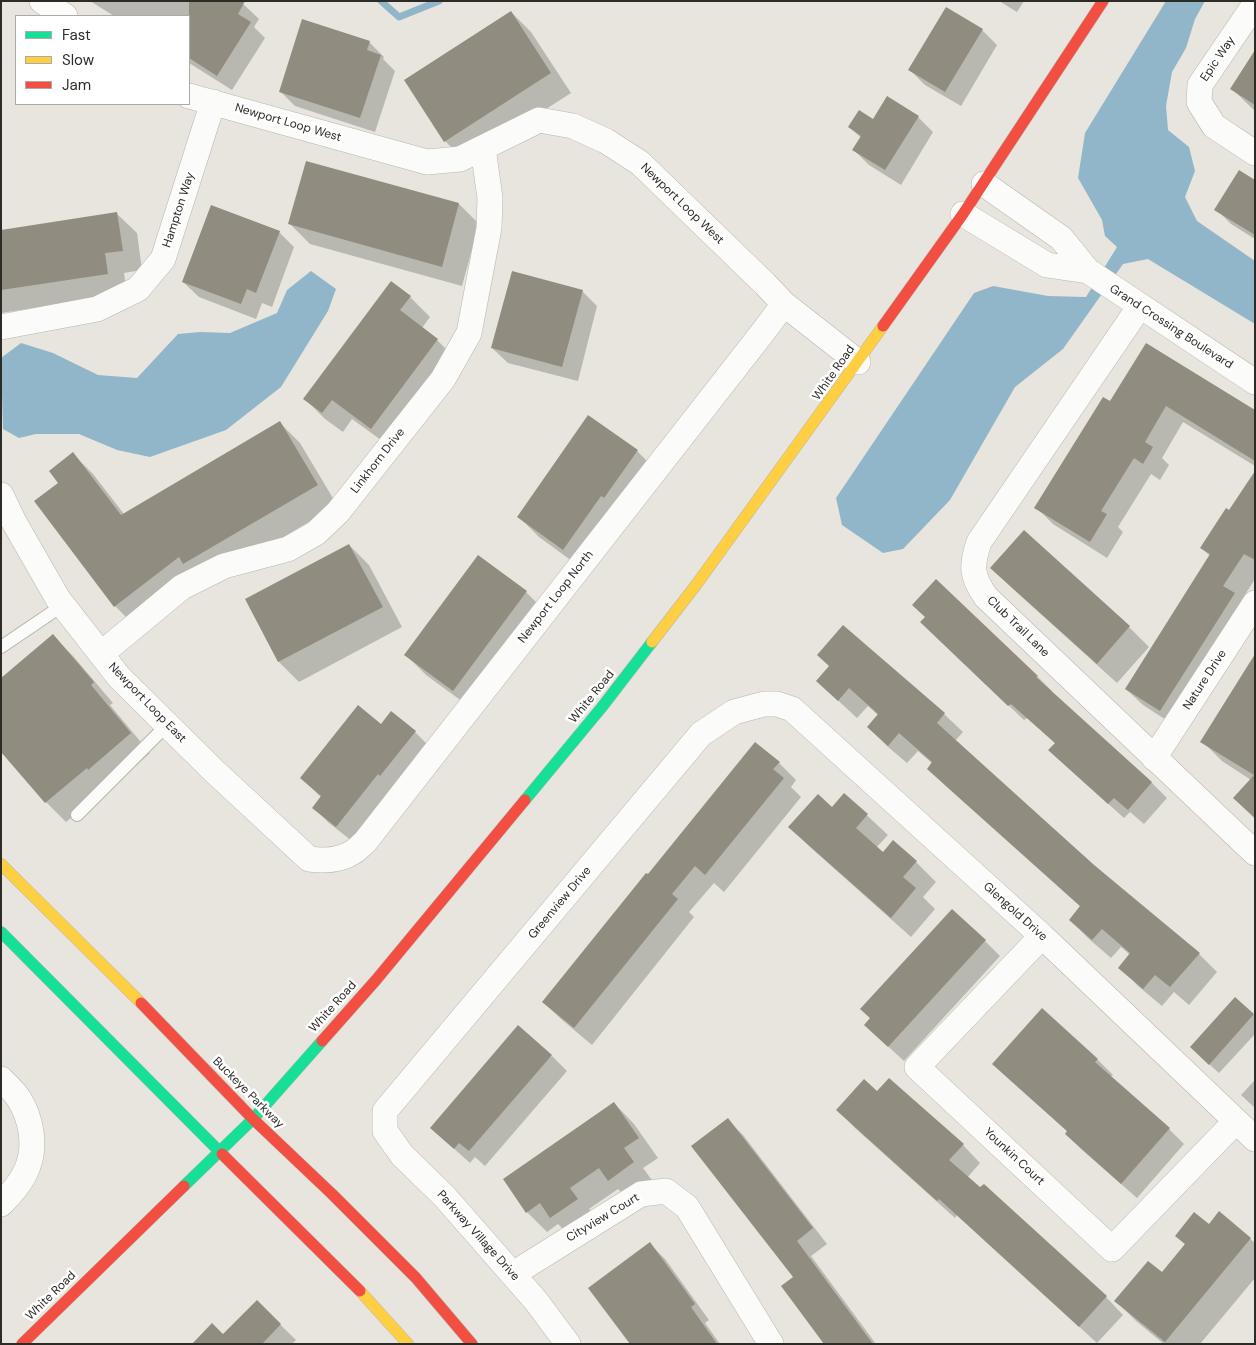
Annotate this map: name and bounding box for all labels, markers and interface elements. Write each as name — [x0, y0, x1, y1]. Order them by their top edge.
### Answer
legend — [15, 15, 190, 105]
text: Fast — [62, 25, 91, 45]
street label: Epic Way — [1198, 34, 1238, 84]
text: Slow — [62, 50, 94, 70]
text: Jam — [62, 75, 91, 95]
street label: Newport Loop West — [233, 101, 343, 145]
street label: Newport Loop West — [637, 161, 727, 247]
street label: Hampton Way — [160, 170, 198, 250]
street label: Grand Crossing Boulevard — [1107, 282, 1235, 372]
street label: White Road — [810, 343, 858, 403]
street label: Linkhorn Drive — [348, 425, 408, 497]
street label: Newport Loop North — [515, 548, 597, 646]
street label: Club Trail Lane — [984, 594, 1052, 660]
street label: Nature Drive — [1180, 647, 1230, 713]
street label: Newport Loop East — [105, 660, 189, 746]
street label: White Road — [566, 668, 618, 726]
street label: Greenview Drive — [525, 864, 595, 942]
street label: Glengold Drive — [980, 880, 1050, 944]
street label: White Road — [306, 978, 360, 1036]
street label: Buckeye Parkway — [209, 1054, 287, 1132]
street label: Younkin Court — [981, 1125, 1047, 1189]
street label: Parkway Village Drive — [434, 1188, 522, 1284]
street label: Cityview Court — [564, 1191, 642, 1245]
street label: White Road — [23, 1269, 79, 1323]

